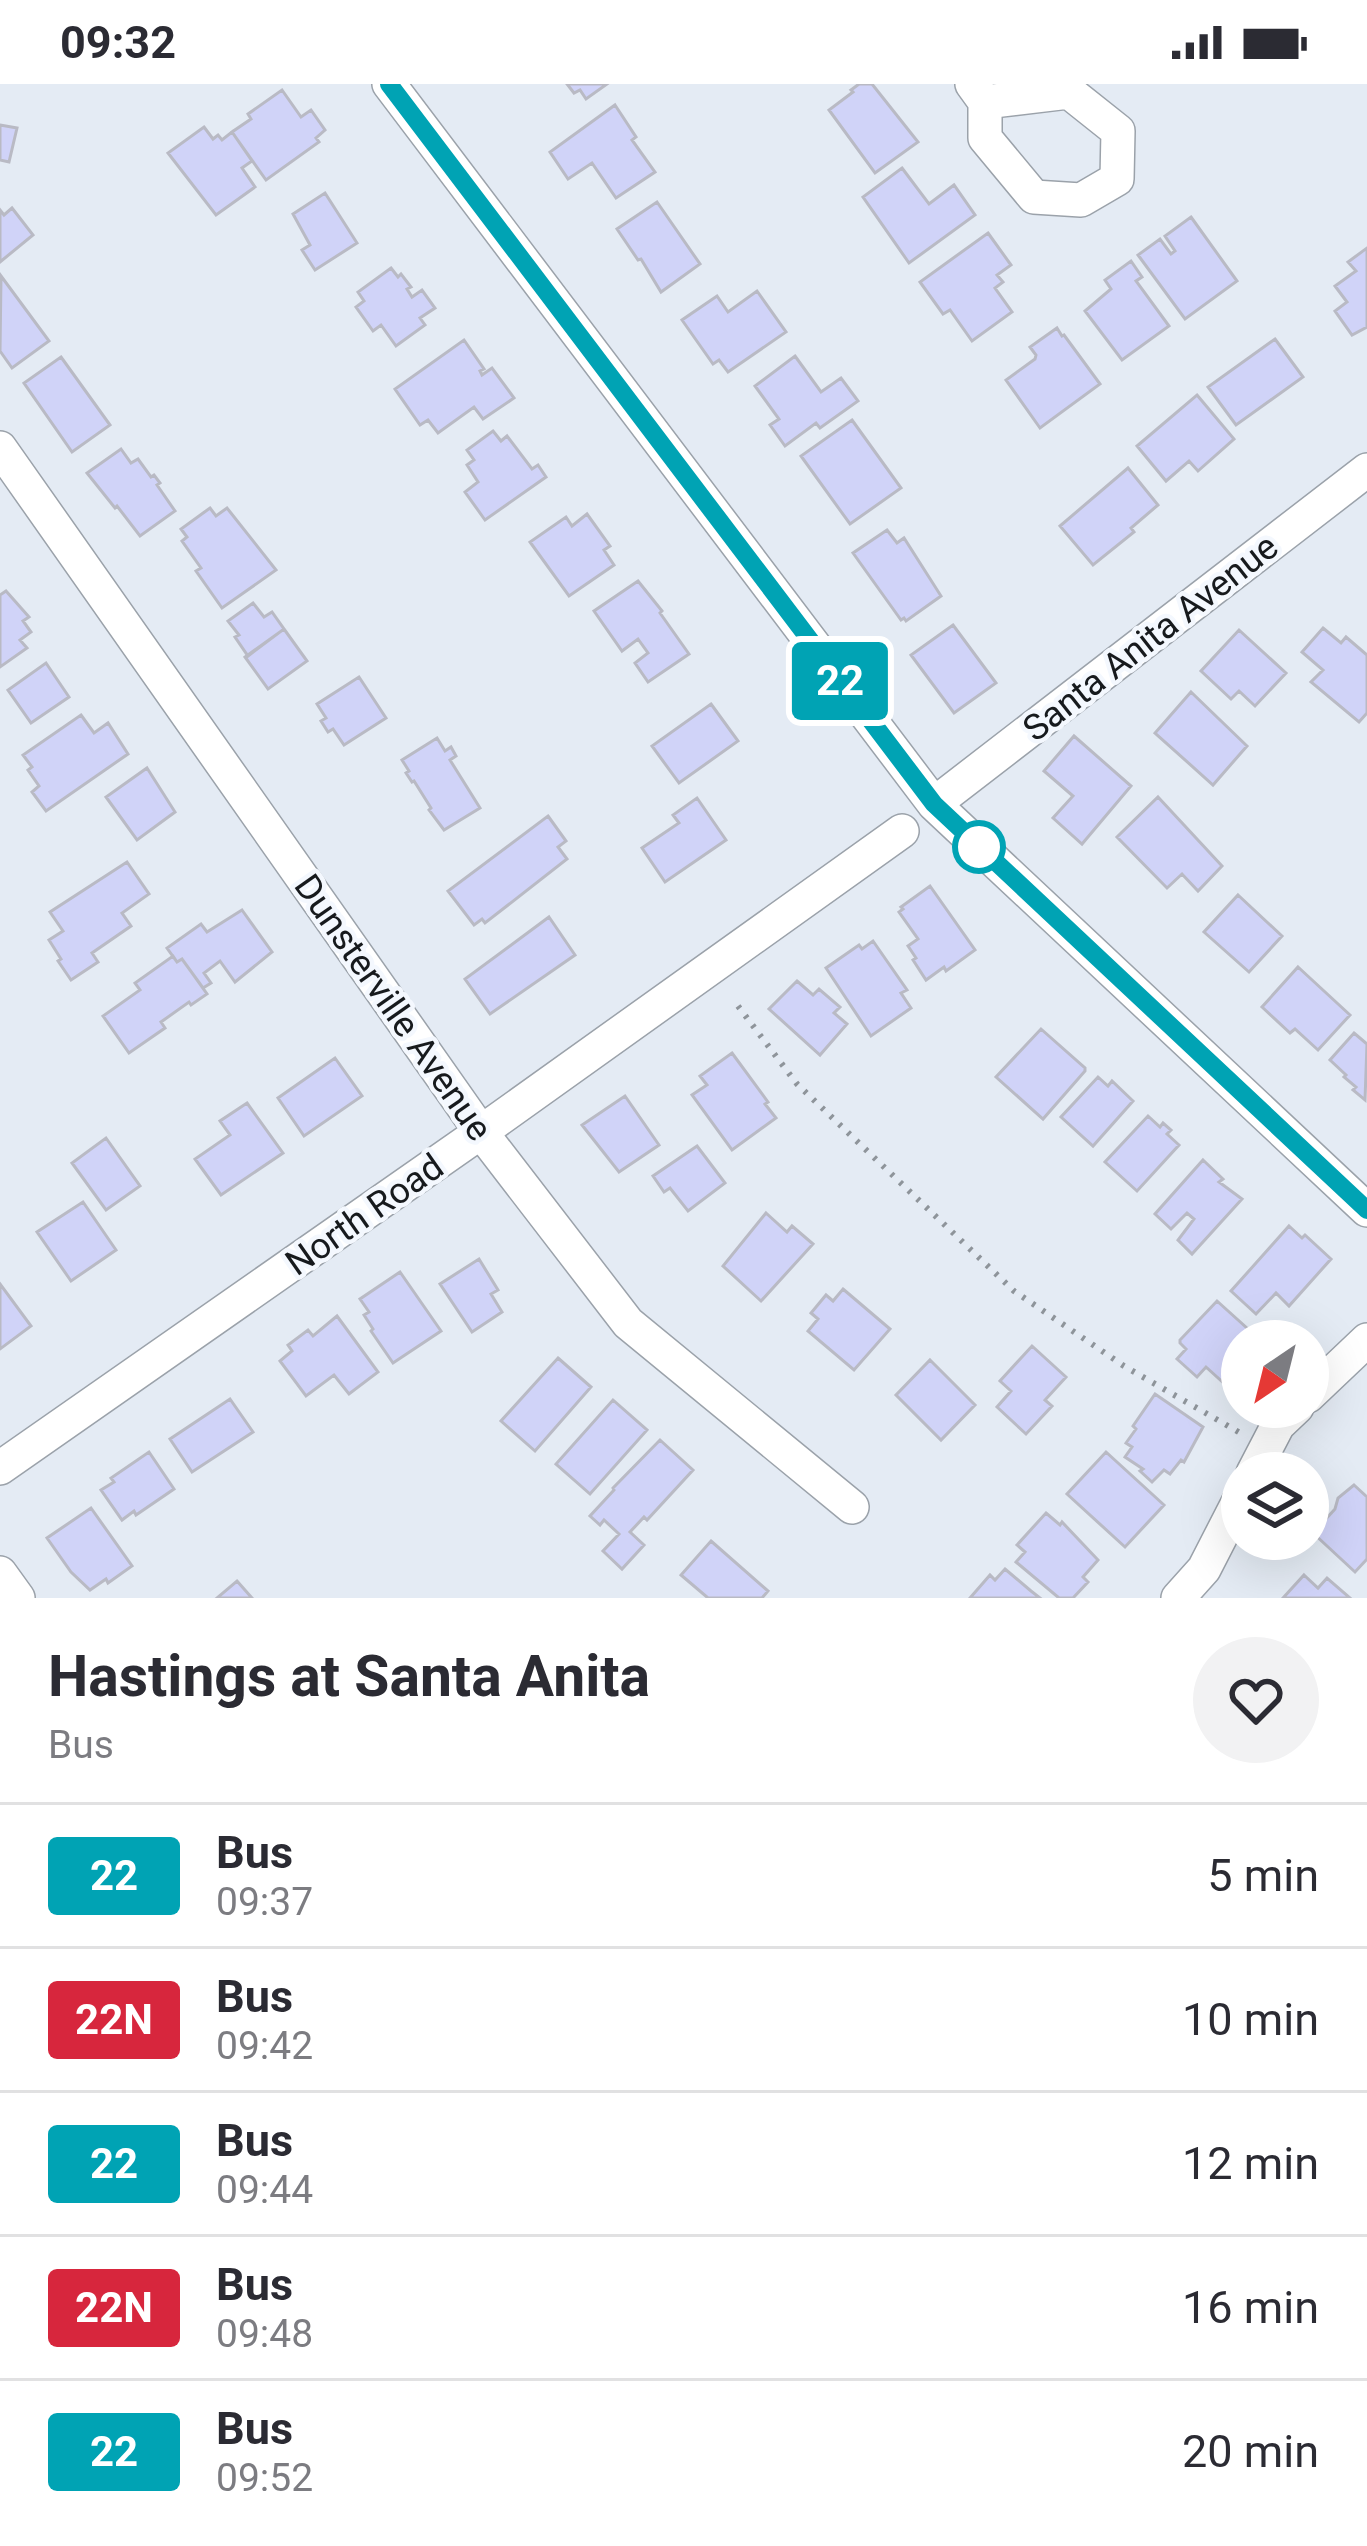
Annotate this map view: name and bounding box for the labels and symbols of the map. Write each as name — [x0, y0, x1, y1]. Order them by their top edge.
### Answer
street label: Santa Anita Avenue — [1015, 525, 1286, 750]
line badge: 22 — [786, 642, 894, 720]
unlabelled marker — [954, 822, 1004, 872]
street label: Dunsterville Avenue — [286, 867, 501, 1149]
street label: North Road — [278, 1145, 451, 1284]
north arrow — [1221, 1320, 1329, 1428]

